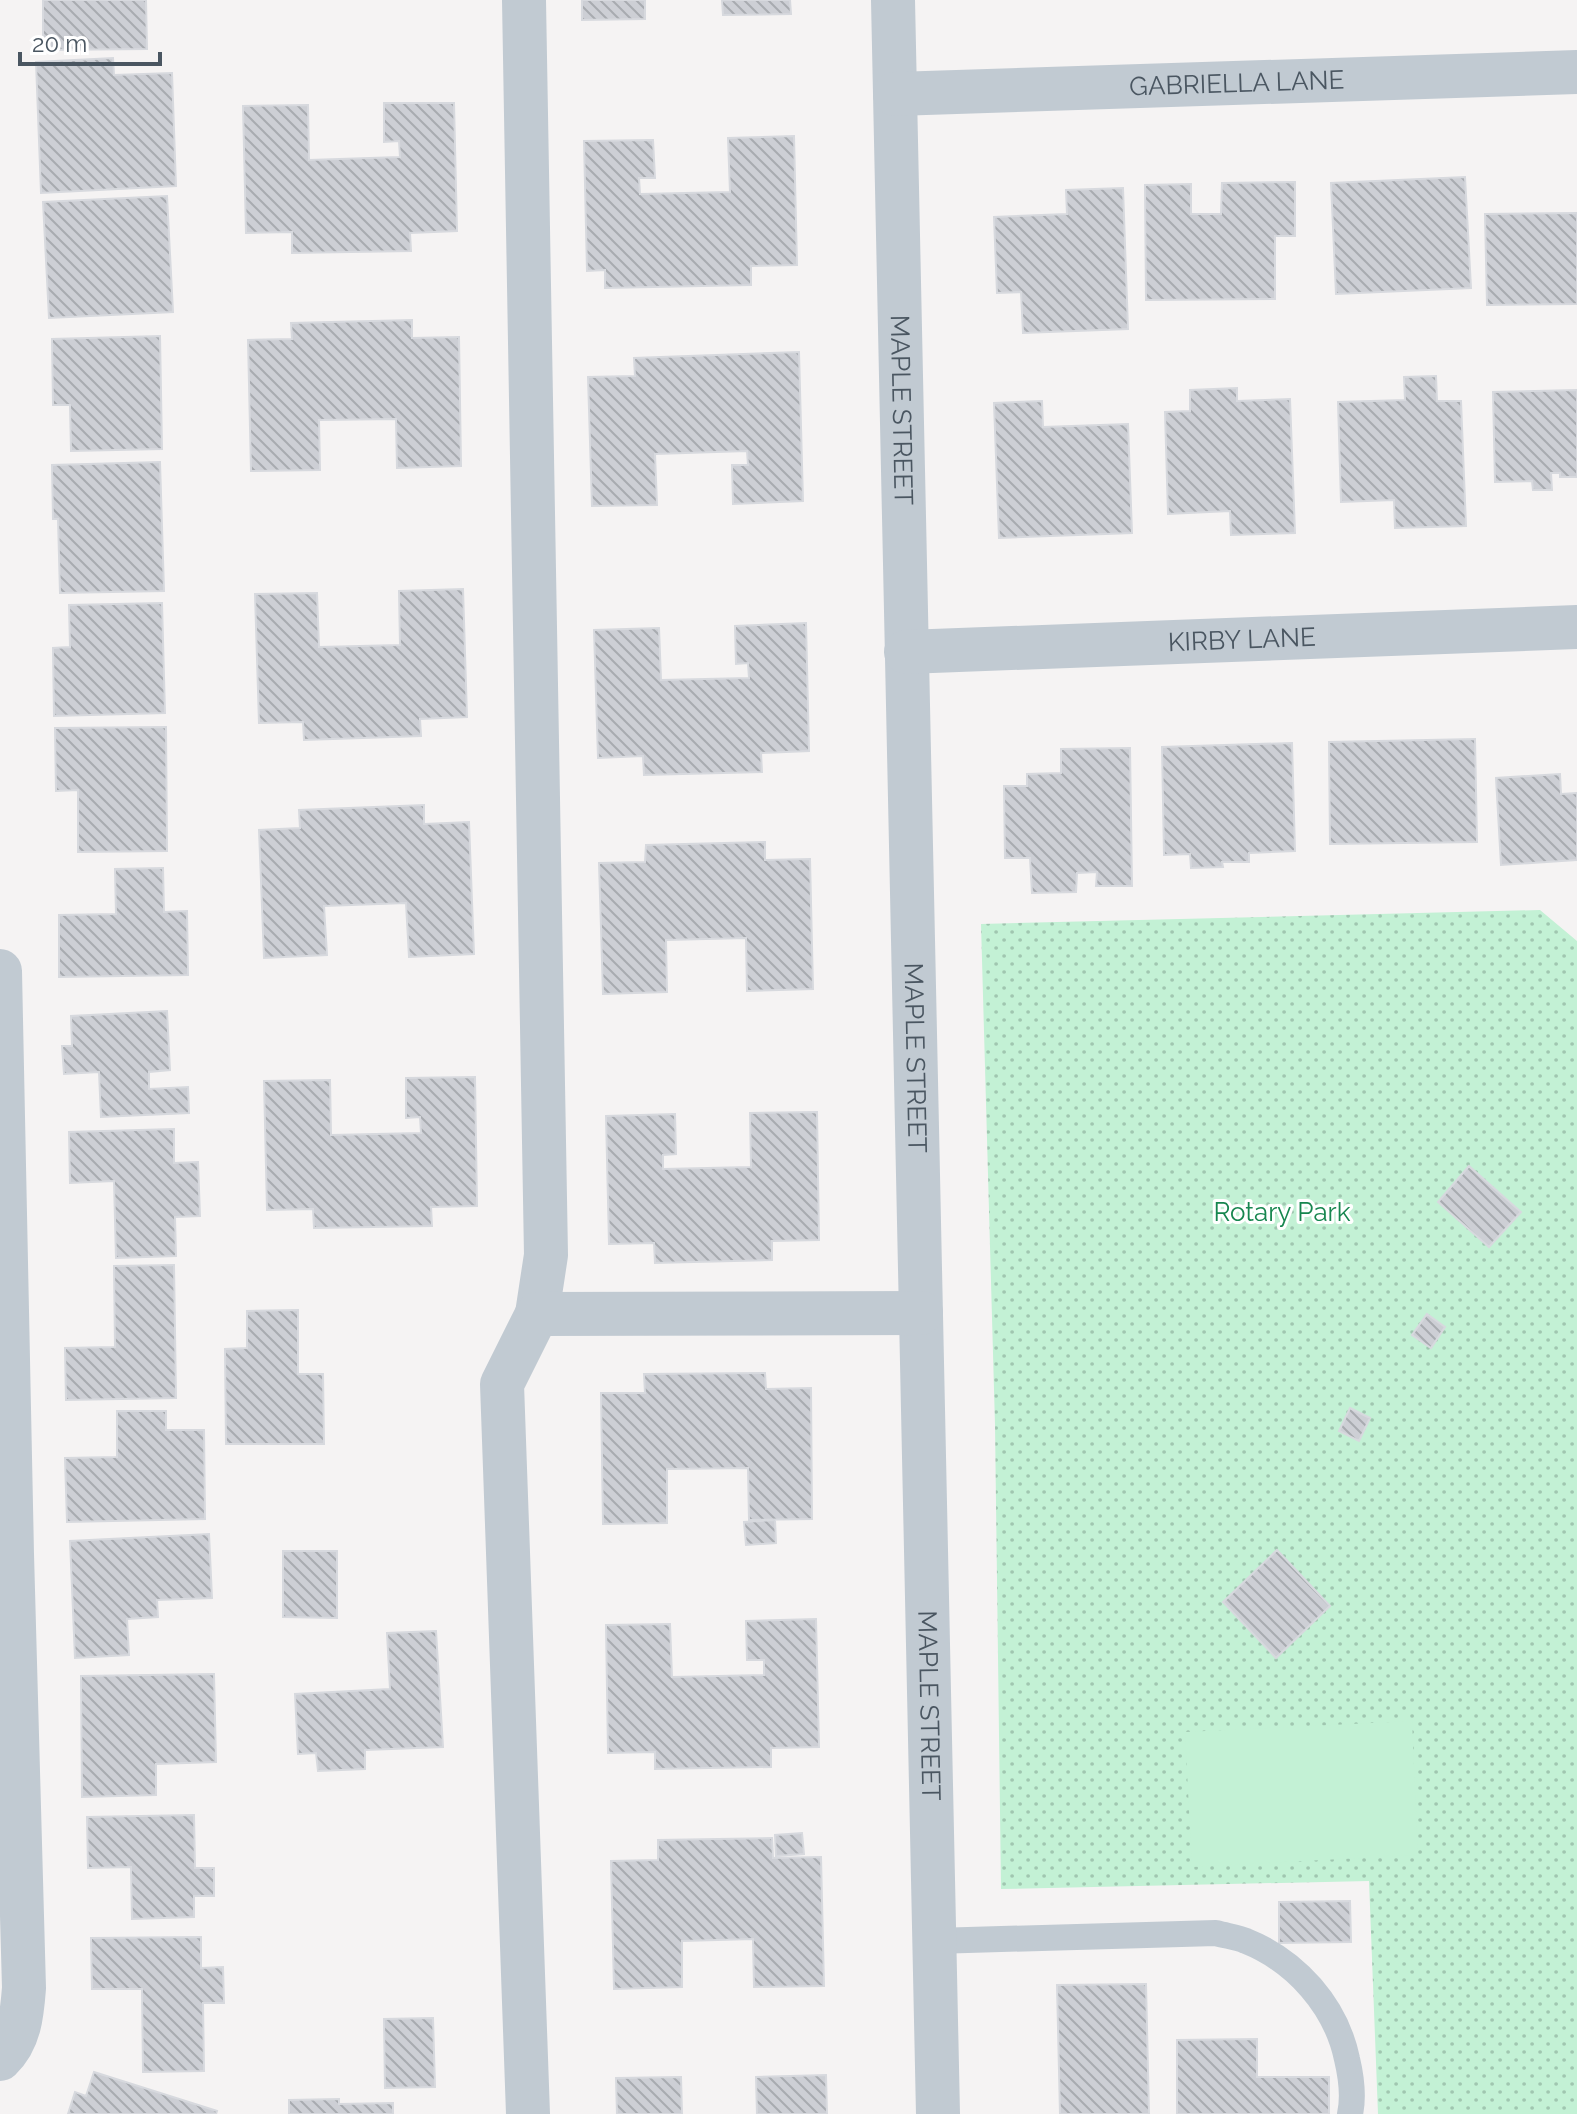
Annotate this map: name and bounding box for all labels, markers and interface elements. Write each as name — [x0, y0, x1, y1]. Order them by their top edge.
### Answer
scale bar — [20, 16, 160, 66]
text: 20 m — [32, 29, 87, 58]
street label: GABRIELLA LANE — [1129, 65, 1345, 101]
street label: MAPLE STREET — [885, 314, 919, 506]
street label: KIRBY LANE — [1167, 622, 1316, 657]
street label: MAPLE STREET — [898, 962, 933, 1153]
park label: Rotary Park — [1214, 1197, 1351, 1227]
street label: MAPLE STREET — [912, 1610, 946, 1801]

